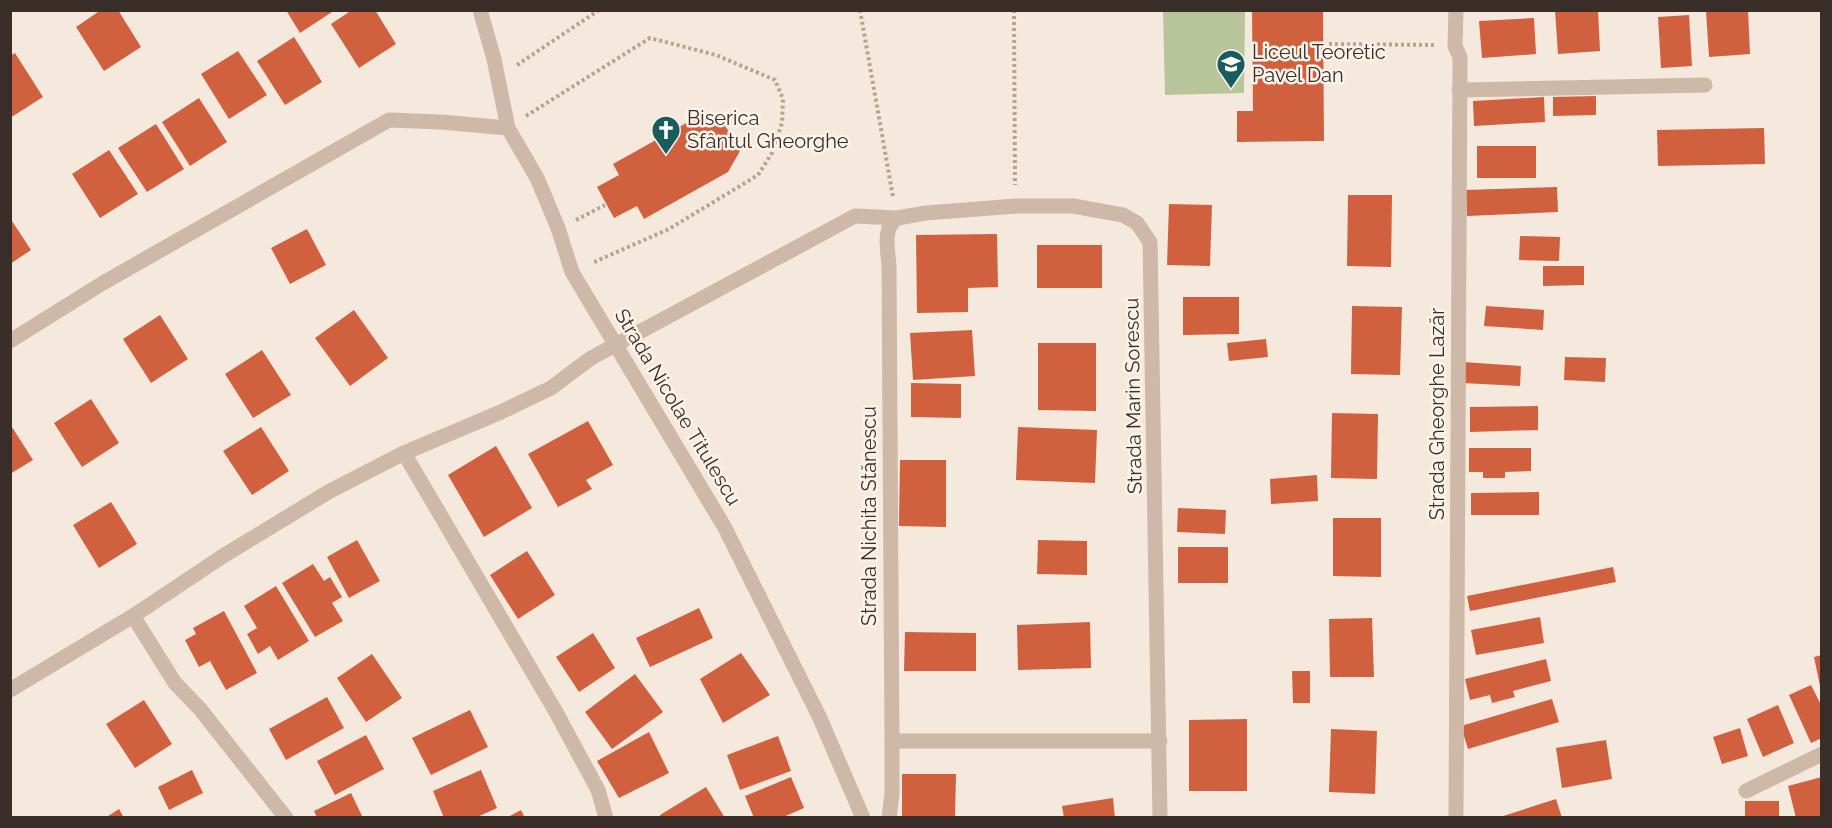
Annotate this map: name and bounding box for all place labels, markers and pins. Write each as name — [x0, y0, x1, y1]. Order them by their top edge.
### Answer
place label: Liceul Teoretic Pavel Dan — [1252, 40, 1386, 87]
school or university icon: Liceul Teoretic Pavel Dan — [1215, 48, 1247, 90]
place label: Biserica Sfântul Gheorghe — [687, 106, 849, 153]
church icon: Biserica Sfântul Gheorghe — [650, 114, 682, 156]

